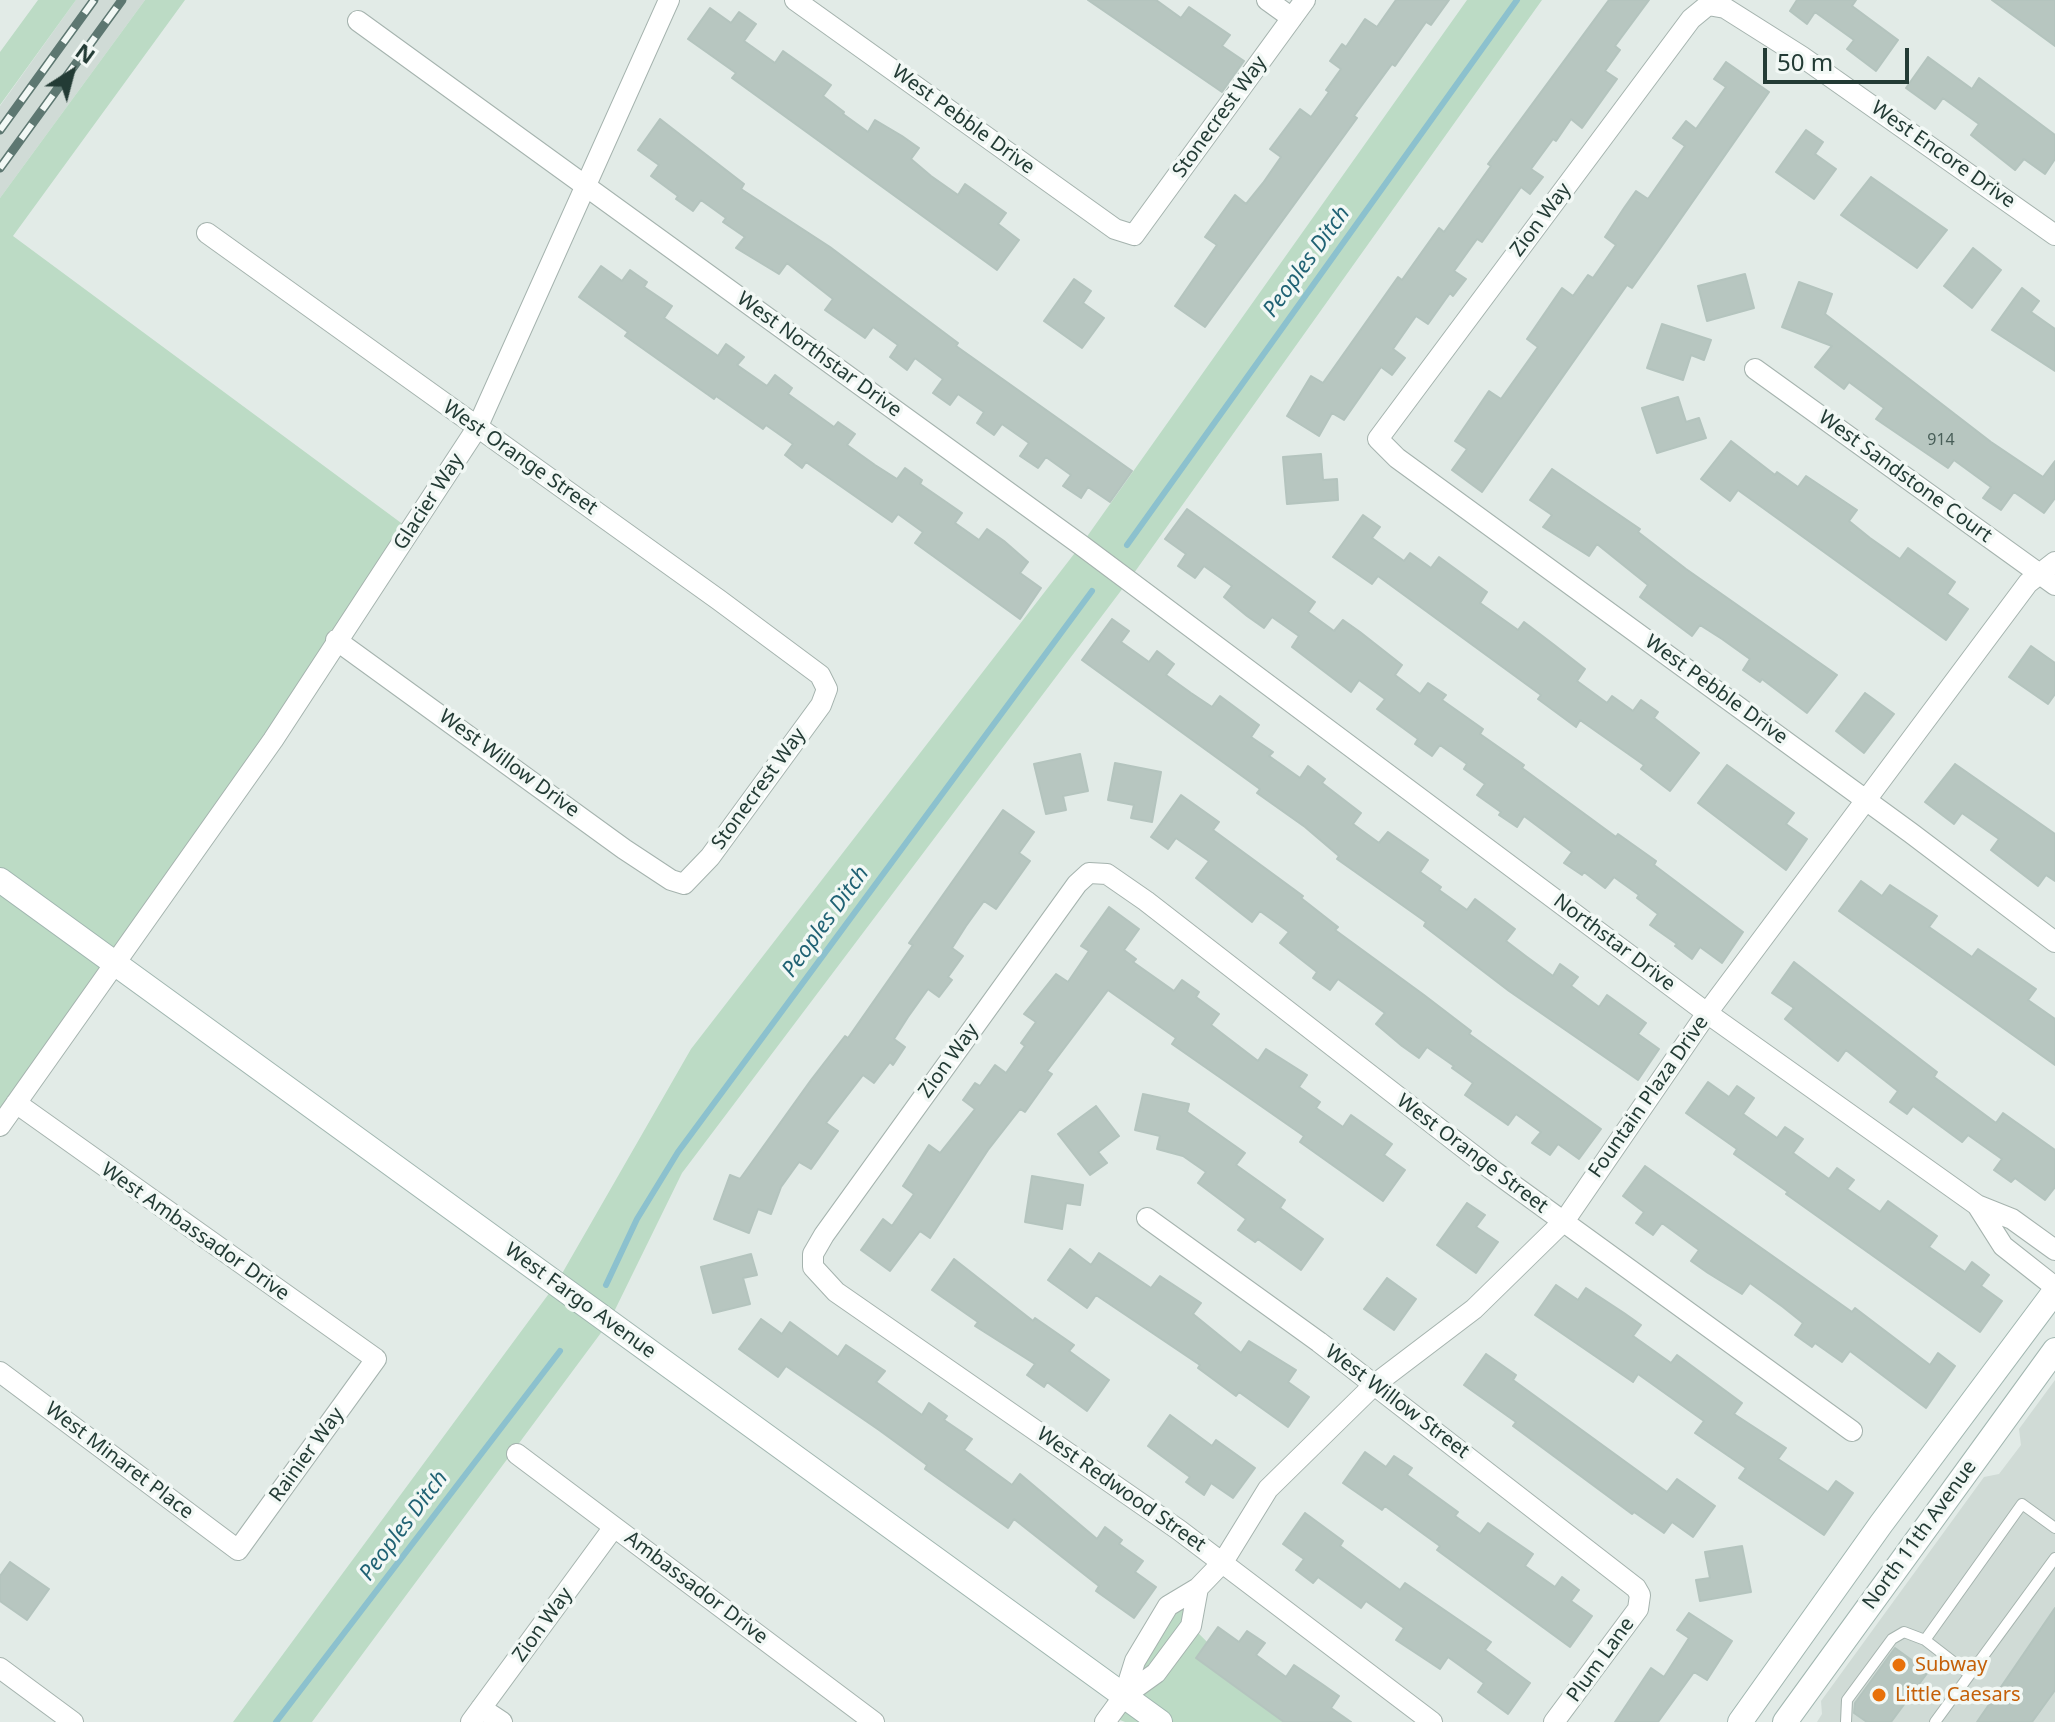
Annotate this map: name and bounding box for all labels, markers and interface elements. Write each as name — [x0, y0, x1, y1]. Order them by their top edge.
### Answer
north arrow — [32, 32, 112, 112]
scale bar — [1767, 32, 1913, 82]
text: N — [70, 35, 102, 70]
text: 50 m — [1777, 45, 1833, 78]
street label: Stonecrest Way — [1168, 52, 1272, 182]
street label: West Pebble Drive — [887, 60, 1039, 180]
street label: West Encore Drive — [1866, 96, 2020, 214]
street label: Zion Way — [1506, 178, 1576, 262]
water label: Peoples Ditch — [1258, 201, 1356, 323]
street label: West Northstar Drive — [732, 287, 906, 423]
street label: West Orange Street — [438, 396, 602, 520]
street label: West Sandstone Court — [1814, 406, 1996, 548]
house number: 914 — [1927, 430, 1955, 450]
street label: Glacier Way — [389, 449, 469, 555]
street label: West Pebble Drive — [1640, 630, 1792, 750]
street label: West Willow Drive — [434, 705, 584, 823]
street label: Stonecrest Way — [707, 724, 811, 854]
water label: Peoples Ditch — [777, 861, 875, 983]
street label: Northstar Drive — [1548, 889, 1680, 997]
street label: Fountain Plaza Drive — [1584, 1011, 1714, 1183]
street label: Zion Way — [914, 1019, 984, 1103]
street label: West Orange Street — [1392, 1089, 1552, 1219]
street label: West Ambassador Drive — [96, 1158, 294, 1306]
street label: West Fargo Avenue — [500, 1238, 660, 1364]
street label: West Willow Street — [1320, 1340, 1474, 1464]
street label: West Minaret Place — [40, 1397, 198, 1525]
street label: Rainier Way — [265, 1403, 349, 1507]
street label: West Redwood Street — [1032, 1423, 1210, 1557]
street label: North 11th Avenue — [1858, 1456, 1982, 1614]
water label: Peoples Ditch — [354, 1466, 454, 1586]
street label: Ambassador Drive — [620, 1526, 772, 1650]
street label: Zion Way — [508, 1583, 578, 1667]
street label: Plum Lane — [1562, 1613, 1640, 1707]
place label: Subway — [1915, 1653, 1987, 1677]
marker: Subway — [1890, 1656, 1908, 1674]
place label: Little Caesars — [1895, 1683, 2020, 1707]
marker: Little Caesars — [1870, 1686, 1888, 1704]

